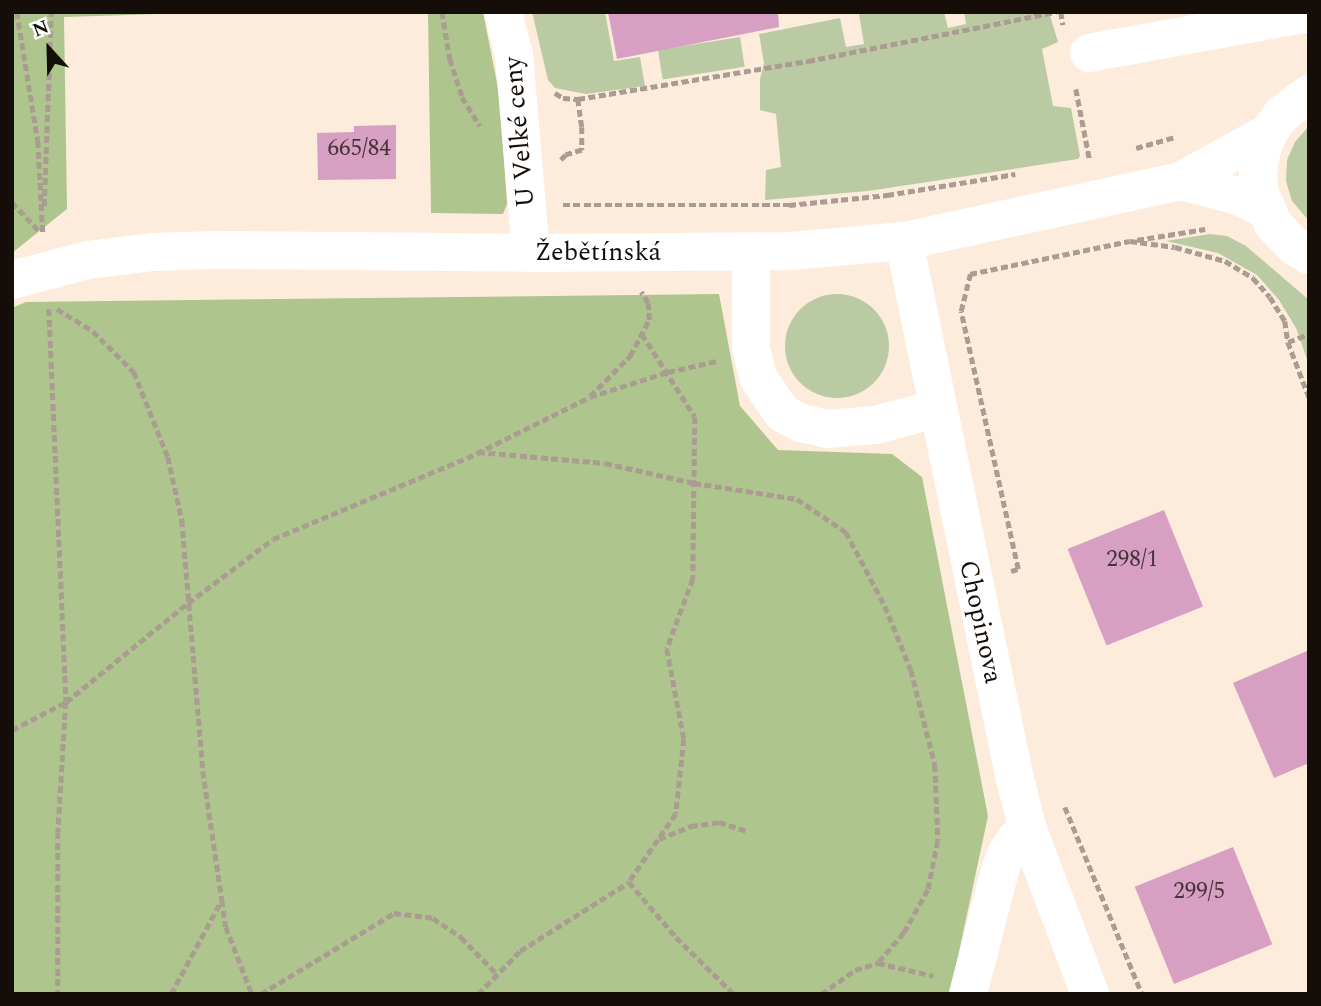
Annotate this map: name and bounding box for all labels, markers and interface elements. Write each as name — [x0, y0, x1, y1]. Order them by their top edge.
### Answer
text: N — [28, 13, 54, 45]
north arrow — [14, 14, 84, 84]
street label: U Velké ceny — [498, 55, 542, 209]
house number: 665/84 — [327, 135, 391, 163]
street label: Žebětínská — [535, 237, 661, 269]
house number: 298/1 — [1106, 546, 1158, 574]
street label: Chopinova — [952, 557, 1008, 687]
house number: 299/5 — [1173, 878, 1225, 906]

